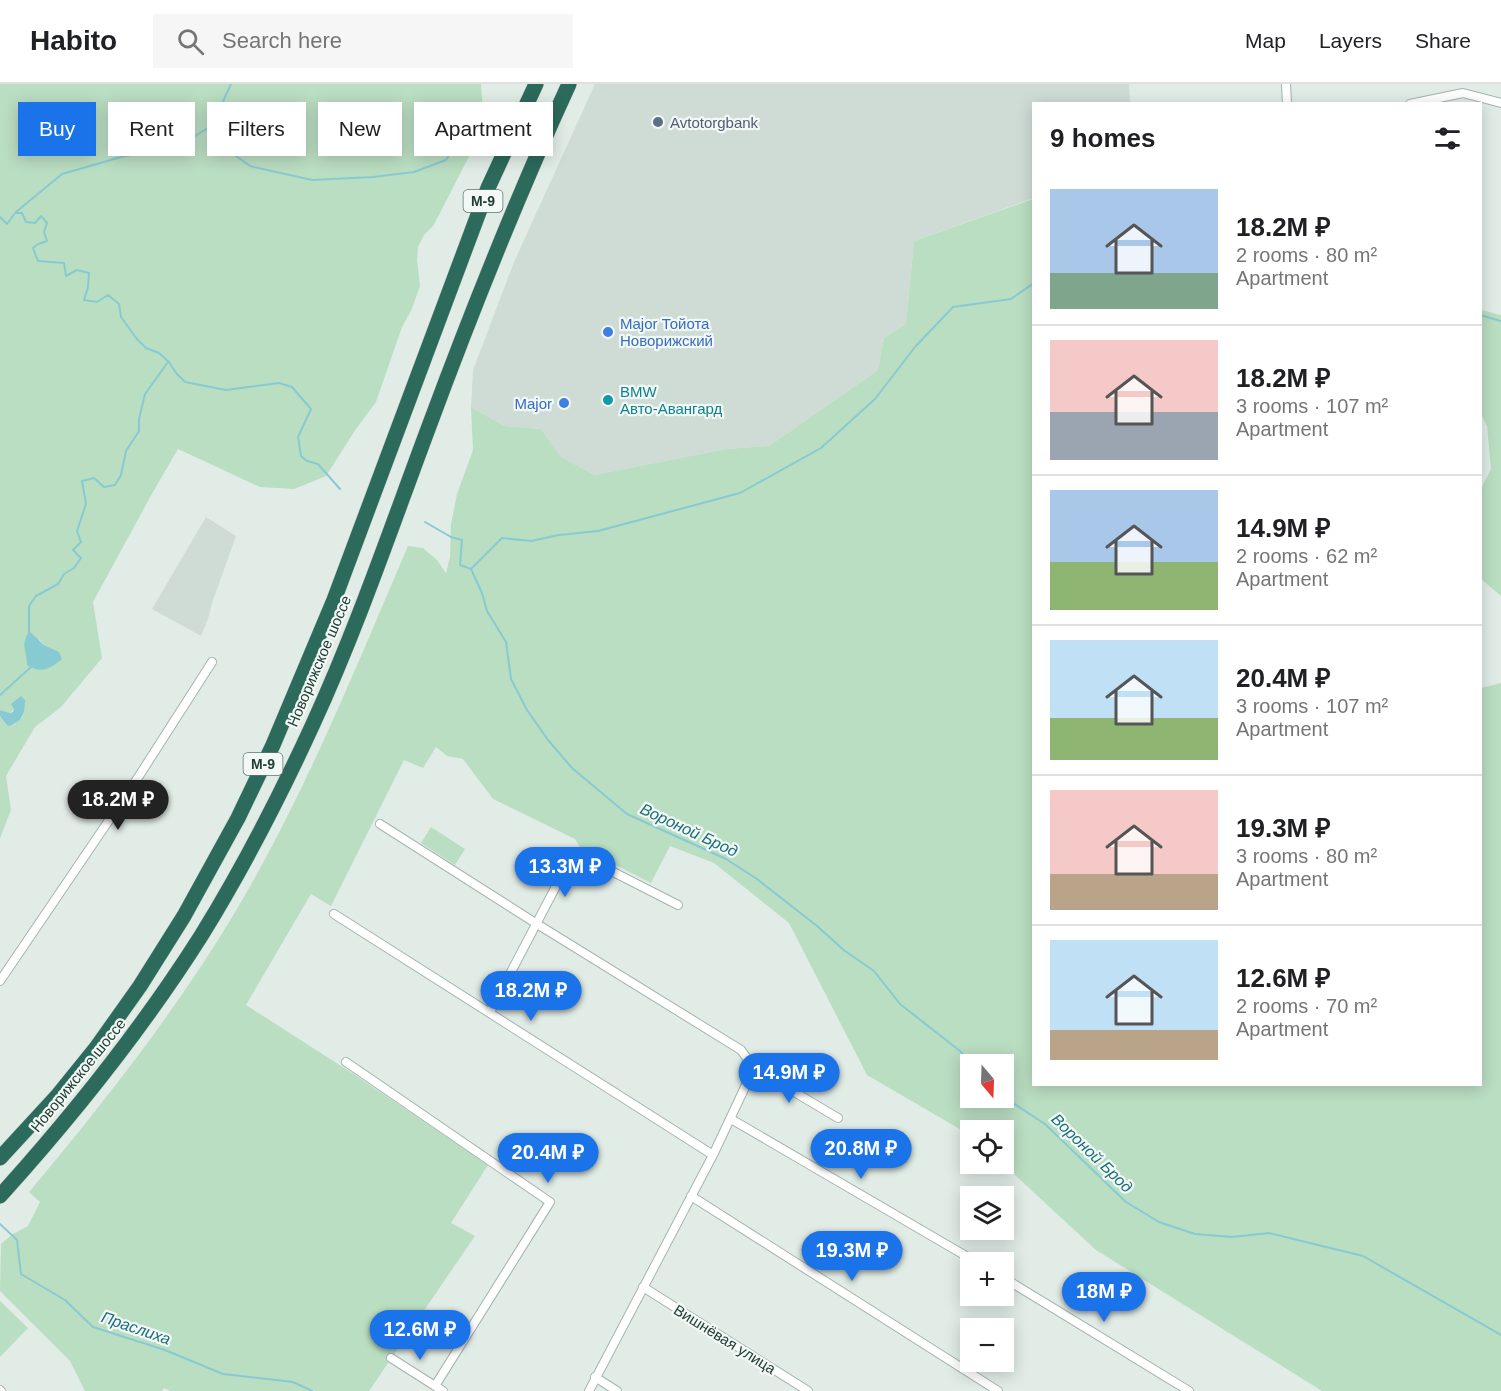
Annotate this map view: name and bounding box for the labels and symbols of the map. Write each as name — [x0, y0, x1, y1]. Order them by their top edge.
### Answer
place label: Avtotorgbank — [670, 114, 759, 131]
marker: Avtotorgbank — [651, 115, 665, 129]
road number: М-9 — [464, 190, 502, 212]
place label: Major Тойота Новорижский — [620, 315, 713, 349]
marker: Major Тойота Новорижский — [601, 325, 615, 339]
place label: BMW Авто-Авангард — [620, 383, 723, 417]
marker: BMW Авто-Авангард — [601, 393, 615, 407]
place label: Major — [514, 395, 552, 412]
marker: Major — [557, 396, 571, 410]
street label: Новорижское шоссе — [284, 593, 354, 729]
road number: М-9 — [244, 753, 282, 775]
pin: 18.2M ₽ — [63, 780, 173, 831]
water label: Вороной Брод — [638, 800, 741, 860]
pin: 13.3M ₽ — [510, 847, 620, 898]
pin: 18.2M ₽ — [476, 971, 586, 1022]
street label: Новорижское шоссе — [27, 1015, 129, 1135]
pin: 14.9M ₽ — [734, 1053, 844, 1104]
north arrow — [960, 1054, 1014, 1108]
water label: Вороной Брод — [1048, 1110, 1136, 1196]
pin: 20.8M ₽ — [806, 1129, 916, 1180]
pin: 20.4M ₽ — [493, 1133, 603, 1184]
pin: 19.3M ₽ — [797, 1231, 907, 1282]
pin: 18M ₽ — [1062, 1272, 1146, 1323]
street label: Вишнёвая улица — [671, 1301, 780, 1377]
water label: Праслиха — [99, 1308, 173, 1348]
pin: 12.6M ₽ — [365, 1310, 475, 1361]

